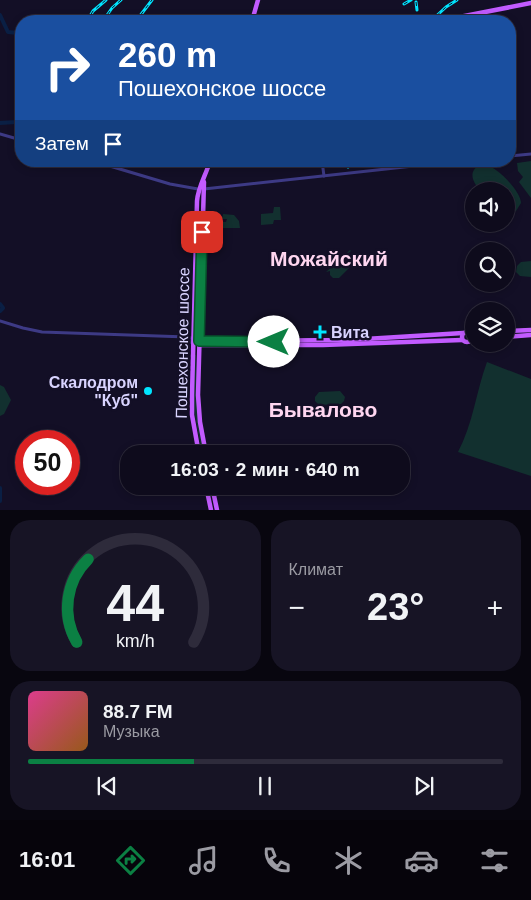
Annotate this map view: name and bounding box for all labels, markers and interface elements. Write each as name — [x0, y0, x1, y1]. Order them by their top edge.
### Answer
icon: right — [35, 35, 100, 100]
text: 260 m — [118, 35, 217, 74]
text: Пошехонское шоссе — [118, 76, 326, 101]
icon: arrive — [99, 130, 127, 158]
text: Затем — [35, 133, 89, 154]
map controls — [465, 182, 515, 352]
button: sound — [465, 182, 515, 232]
pin — [181, 211, 223, 253]
icon: arrive — [188, 218, 216, 246]
button: search — [465, 242, 515, 292]
district label: Можайский — [270, 247, 388, 270]
street label: Пошехонское шоссе — [173, 267, 192, 419]
button: layers — [465, 302, 515, 352]
position arrow — [247, 315, 299, 367]
place label: Вита — [331, 324, 369, 341]
marker: Вита — [313, 325, 327, 339]
place label: Скалодром "Куб" — [49, 374, 138, 409]
marker: Скалодром "Куб" — [142, 385, 154, 397]
district label: Бывалово — [269, 398, 377, 421]
speed limit sign: 50 — [15, 430, 80, 495]
text: 16:03 · 2 мин · 640 m — [170, 459, 360, 480]
text: Климат — [289, 561, 343, 578]
text: 44 — [106, 574, 164, 632]
text: 23° — [367, 586, 424, 628]
text: − — [289, 592, 305, 623]
text: + — [487, 592, 503, 623]
text: km/h — [116, 631, 155, 651]
text: 88.7 FM — [103, 701, 173, 722]
text: Музыка — [103, 723, 160, 740]
icon: previous — [93, 772, 121, 800]
icon: pause — [251, 772, 279, 800]
icon: next — [410, 772, 438, 800]
icon: directions — [113, 843, 148, 878]
icon: music — [186, 843, 221, 878]
icon: phone — [259, 843, 294, 878]
icon: climate — [331, 843, 366, 878]
icon: car — [404, 843, 439, 878]
icon: filters — [477, 843, 512, 878]
text: 16:01 — [19, 847, 75, 872]

